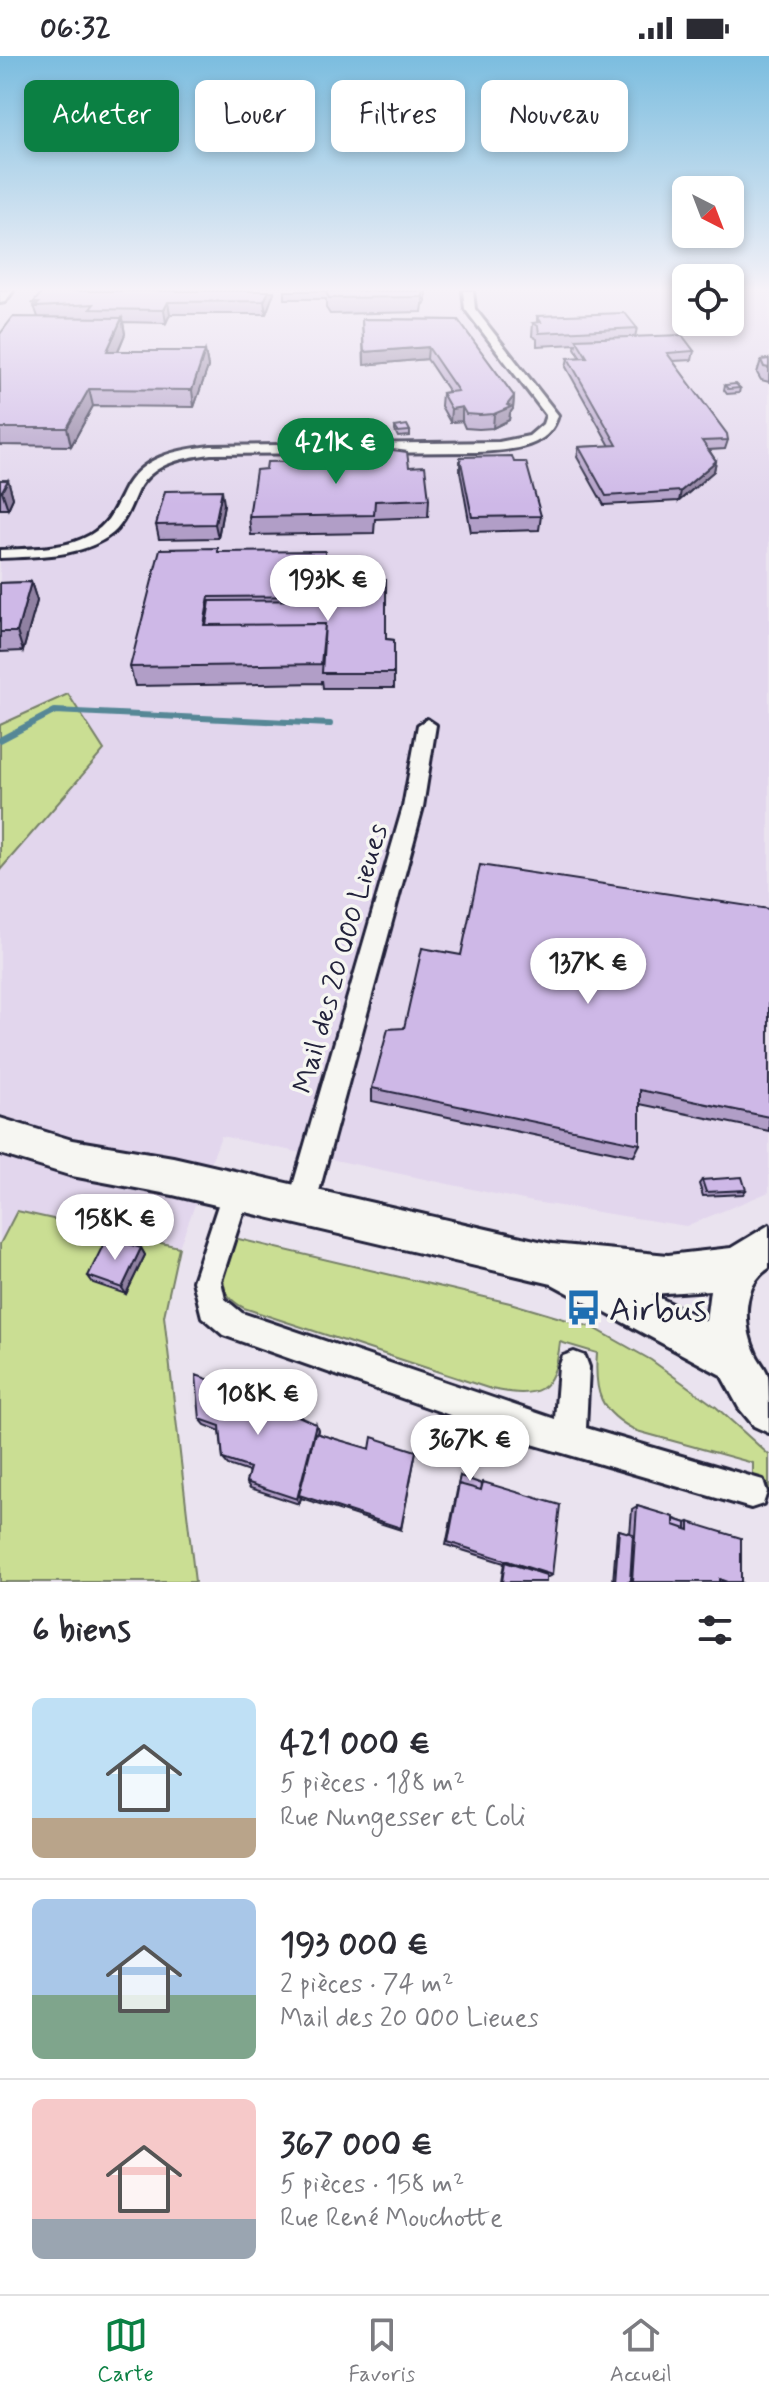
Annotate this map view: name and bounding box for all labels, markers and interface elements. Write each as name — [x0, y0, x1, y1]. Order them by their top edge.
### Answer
text: 06:32 — [40, 9, 111, 48]
chip: Acheter — [24, 80, 179, 152]
chip: Louer — [195, 80, 315, 152]
chip: Filtres — [331, 80, 465, 152]
chip: Nouveau — [481, 80, 628, 152]
north arrow — [672, 176, 744, 248]
map controls — [672, 176, 744, 336]
button: locate — [672, 264, 744, 336]
pin: 421K € — [271, 418, 401, 486]
text: 421K € — [295, 427, 377, 461]
pin: 193K € — [263, 555, 393, 623]
text: 193K € — [288, 564, 368, 598]
street label: Mail des 20 000 Lieues — [285, 820, 398, 1098]
pin: 137K € — [523, 938, 653, 1006]
text: 137K € — [548, 947, 628, 981]
pin: 158K € — [50, 1194, 180, 1262]
text: 158K € — [74, 1203, 156, 1237]
place label: Airbus — [609, 1288, 707, 1333]
bus stop icon: Airbus — [564, 1289, 602, 1327]
pin: 108K € — [193, 1369, 323, 1437]
text: 108K € — [217, 1378, 299, 1412]
pin: 367K € — [405, 1415, 535, 1483]
text: 367K € — [428, 1424, 512, 1458]
text: 6 biens — [32, 1608, 131, 1653]
icon: filters — [693, 1608, 737, 1652]
text: 421 000 € — [280, 1722, 431, 1767]
icon: home — [96, 1730, 192, 1826]
text: 5 pièces · 188 m² — [280, 1767, 465, 1801]
text: Rue Nungesser et Coli — [280, 1801, 526, 1835]
text: 193 000 € — [280, 1923, 429, 1968]
icon: home — [96, 1931, 192, 2027]
text: 2 pièces · 74 m² — [280, 1968, 453, 2002]
text: Mail des 20 000 Lieues — [280, 2002, 539, 2036]
text: 367 000 € — [280, 2123, 433, 2168]
icon: home — [96, 2131, 192, 2227]
text: 5 pièces · 158 m² — [280, 2168, 464, 2202]
text: Rue René Mouchotte — [280, 2202, 503, 2236]
tab: Carte — [97, 2313, 154, 2389]
tab: Favoris — [348, 2313, 415, 2389]
tab: Accueil — [610, 2313, 672, 2389]

